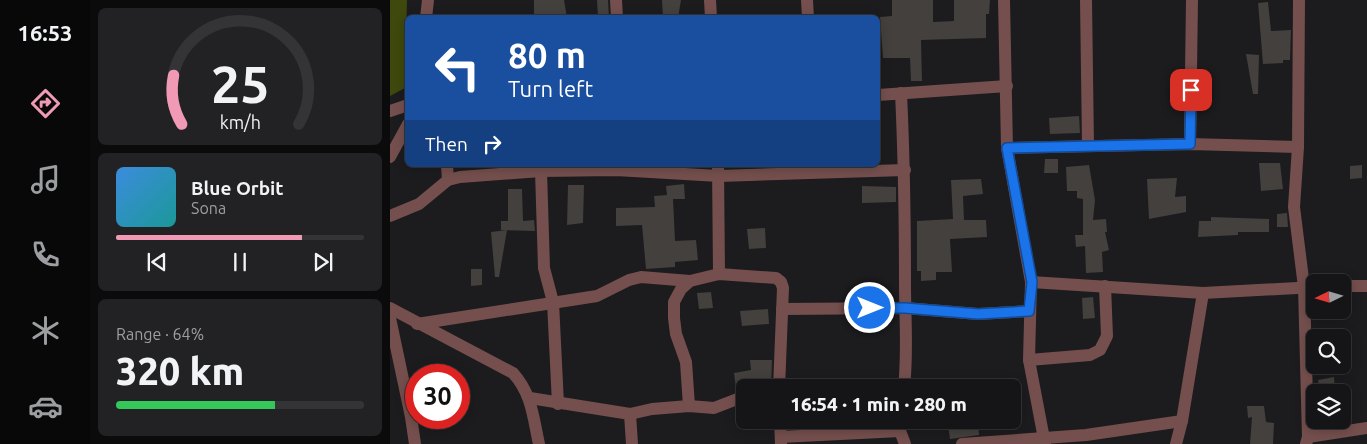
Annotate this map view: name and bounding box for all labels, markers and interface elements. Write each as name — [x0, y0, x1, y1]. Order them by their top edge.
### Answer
text: 16:53 — [17, 20, 73, 45]
icon: left — [425, 35, 490, 100]
text: 80 m — [508, 35, 586, 75]
text: 25 — [211, 55, 269, 113]
pin — [1170, 69, 1212, 111]
text: Turn left — [508, 76, 593, 101]
icon: arrive — [1177, 76, 1205, 104]
icon: directions — [28, 86, 63, 121]
text: km/h — [219, 112, 261, 132]
icon: right — [478, 130, 506, 158]
text: Then — [425, 133, 468, 155]
icon: music — [28, 162, 63, 197]
text: Blue Orbit — [191, 177, 284, 199]
text: Sona — [191, 199, 226, 217]
icon: phone — [28, 237, 63, 272]
icon: previous — [143, 248, 171, 276]
icon: pause — [226, 248, 254, 276]
icon: next — [309, 248, 337, 276]
north arrow — [1306, 274, 1351, 319]
map controls — [1306, 274, 1351, 429]
position arrow — [843, 281, 895, 333]
icon: climate — [28, 313, 63, 348]
text: Range · 64% — [116, 325, 204, 343]
button: search — [1306, 329, 1351, 374]
text: 320 km — [116, 350, 244, 392]
speed limit sign: 30 — [405, 364, 470, 429]
button: layers — [1306, 384, 1351, 429]
icon: car — [28, 389, 63, 424]
text: 16:54 · 1 min · 280 m — [790, 393, 967, 415]

